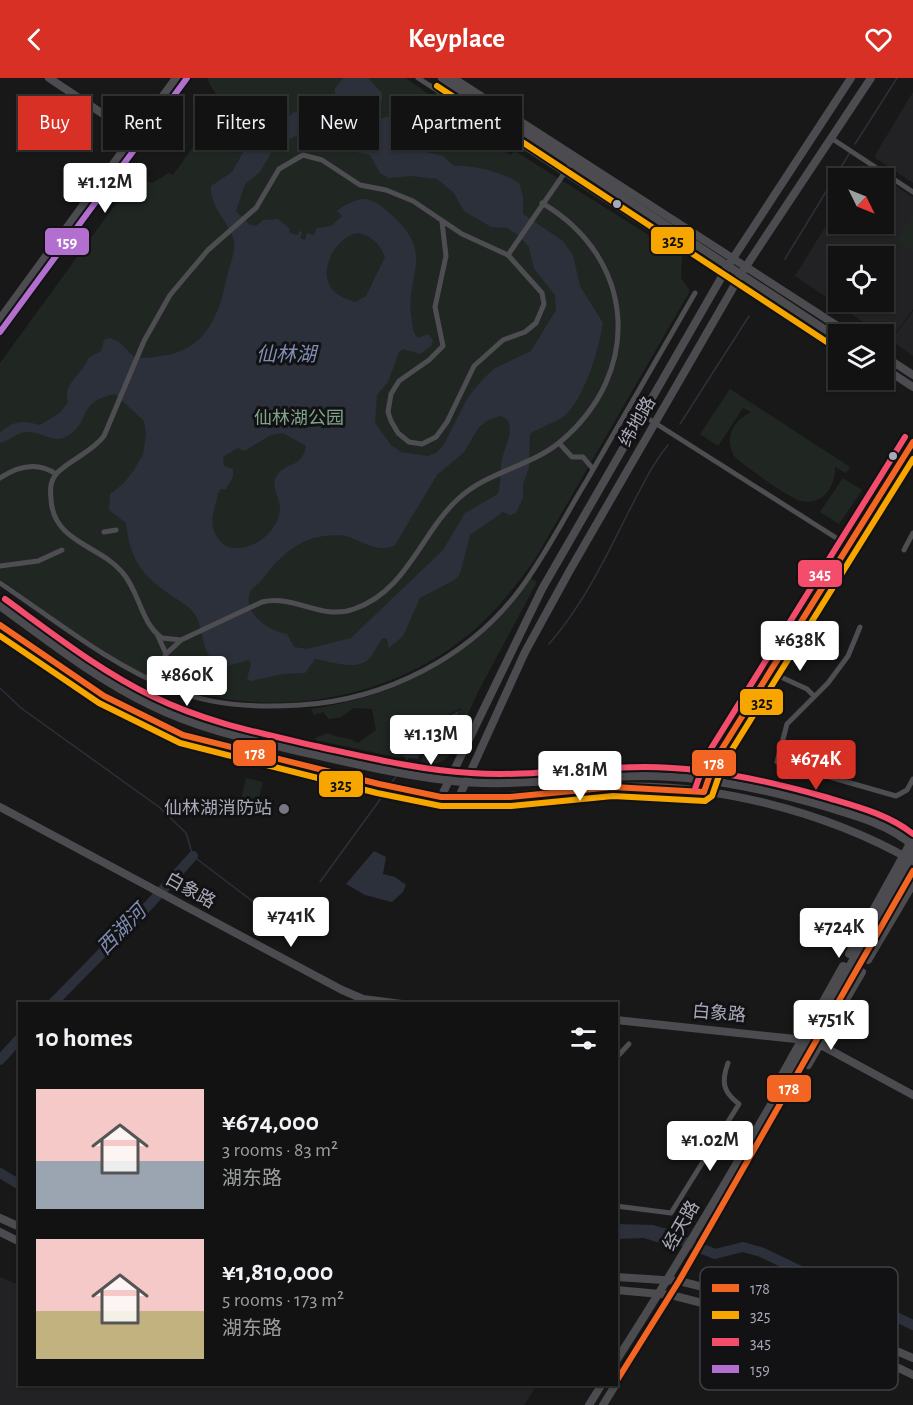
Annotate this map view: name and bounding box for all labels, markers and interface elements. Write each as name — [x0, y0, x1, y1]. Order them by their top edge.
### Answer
icon: back — [18, 23, 51, 56]
icon: heart — [862, 23, 895, 56]
text: Keyplace — [408, 25, 505, 52]
chip: Buy — [18, 96, 91, 150]
chip: Rent — [103, 96, 183, 150]
chip: Filters — [195, 96, 287, 150]
chip: New — [299, 96, 379, 150]
chip: Apartment — [391, 96, 522, 150]
pin: ¥1.12M — [56, 163, 154, 214]
north arrow — [828, 168, 894, 234]
map controls — [828, 168, 894, 390]
text: ¥1.12M — [78, 172, 132, 192]
unlabelled marker — [611, 198, 623, 210]
line badge: 325 — [650, 226, 695, 255]
line badge: 159 — [44, 227, 90, 256]
text: 325 — [662, 233, 684, 249]
text: 159 — [57, 234, 77, 250]
button: locate — [828, 246, 894, 312]
button: layers — [828, 324, 894, 390]
water label: 仙林湖 — [256, 344, 319, 365]
street label: 纬地路 — [615, 393, 659, 450]
park label: 仙林湖公园 — [254, 408, 344, 428]
unlabelled marker — [887, 450, 899, 462]
line badge: 345 — [797, 559, 843, 588]
text: 345 — [809, 566, 831, 582]
pin: ¥638K — [758, 621, 842, 672]
text: ¥638K — [775, 630, 825, 650]
pin: ¥860K — [145, 656, 229, 707]
text: ¥860K — [161, 665, 213, 685]
line badge: 325 — [739, 688, 784, 716]
text: 325 — [751, 695, 773, 711]
pin: ¥1.13M — [382, 715, 480, 766]
text: ¥1.13M — [404, 724, 458, 744]
line badge: 178 — [232, 739, 277, 767]
pin: ¥674K — [774, 740, 858, 791]
text: 178 — [245, 746, 265, 762]
line badge: 178 — [691, 749, 737, 777]
text: ¥674K — [791, 749, 841, 769]
pin: ¥1.81M — [531, 751, 629, 802]
text: 178 — [704, 756, 724, 772]
text: ¥1.81M — [552, 760, 608, 780]
line badge: 325 — [318, 770, 364, 798]
text: 325 — [330, 777, 352, 793]
place label: 仙林湖消防站 — [164, 798, 272, 818]
marker: 仙林湖消防站 — [277, 802, 291, 816]
street label: 白象路 — [162, 868, 219, 912]
pin: ¥741K — [249, 897, 333, 948]
water label: 西湖河 — [93, 898, 153, 959]
text: ¥741K — [267, 906, 315, 926]
pin: ¥724K — [797, 908, 881, 959]
text: ¥724K — [814, 917, 864, 937]
pin: ¥751K — [789, 1000, 873, 1051]
street label: 白象路 — [691, 1001, 747, 1025]
text: ¥751K — [808, 1009, 854, 1029]
icon: filters — [567, 1022, 600, 1055]
text: 10 homes — [36, 1025, 133, 1051]
line badge: 178 — [766, 1074, 812, 1103]
text: 178 — [779, 1081, 799, 1097]
text: ¥674,000 — [222, 1109, 319, 1135]
icon: home — [84, 1113, 156, 1185]
pin: ¥1.02M — [661, 1121, 759, 1172]
text: ¥1.02M — [681, 1130, 739, 1150]
text: 3 rooms · 83 m² — [222, 1140, 338, 1160]
text: 湖东路 — [222, 1169, 282, 1189]
street label: 经天路 — [659, 1197, 703, 1254]
text: ¥1,810,000 — [222, 1259, 333, 1285]
icon: home — [84, 1263, 156, 1335]
legend — [700, 1267, 898, 1390]
text: 178 — [750, 1281, 770, 1297]
text: 5 rooms · 173 m² — [222, 1290, 344, 1310]
text: 325 — [750, 1308, 771, 1324]
text: 湖东路 — [222, 1319, 282, 1339]
text: 345 — [750, 1335, 771, 1351]
text: 159 — [750, 1362, 770, 1378]

